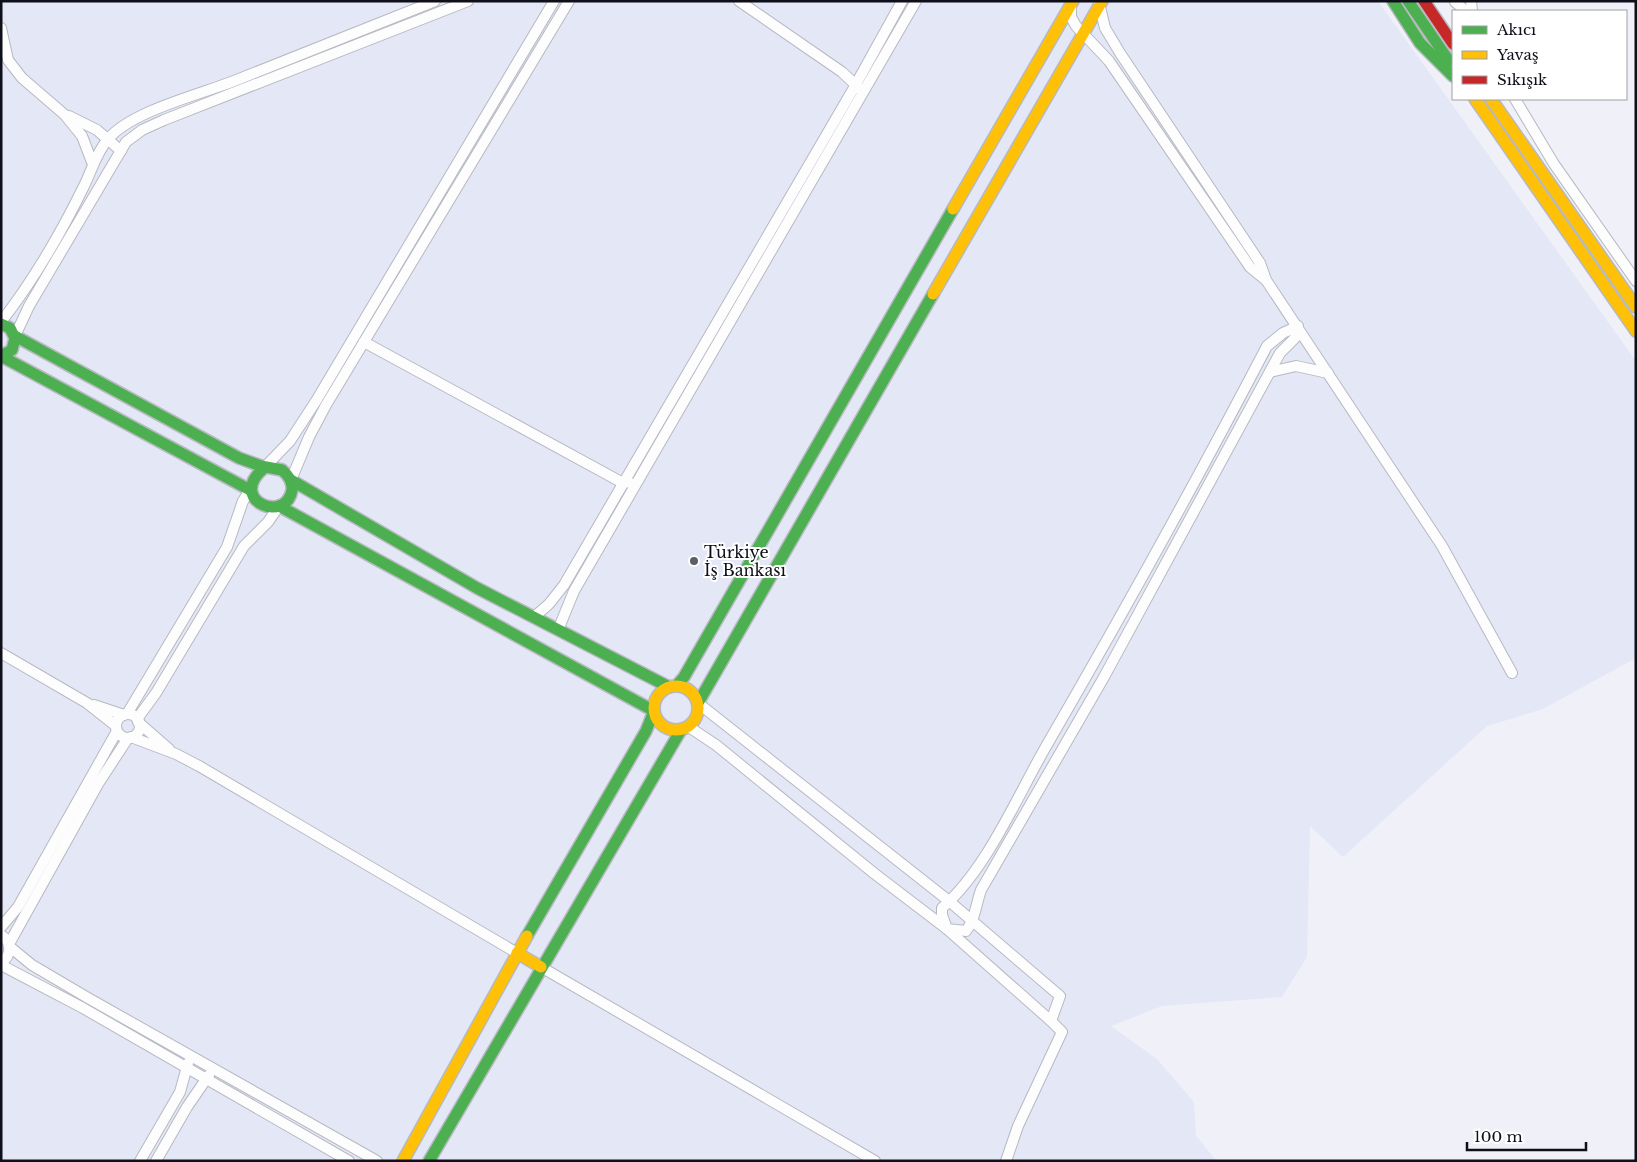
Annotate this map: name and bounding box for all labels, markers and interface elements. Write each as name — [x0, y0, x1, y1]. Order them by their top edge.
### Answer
legend — [1452, 10, 1627, 100]
text: Akıcı — [1496, 20, 1536, 39]
text: Yavaş — [1496, 45, 1539, 64]
text: Sıkışık — [1497, 70, 1548, 89]
place label: Türkiye İş Bankası — [704, 542, 787, 580]
marker: Türkiye İş Bankası — [688, 555, 700, 567]
scale bar — [1467, 1120, 1586, 1152]
text: 100 m — [1474, 1127, 1523, 1146]

